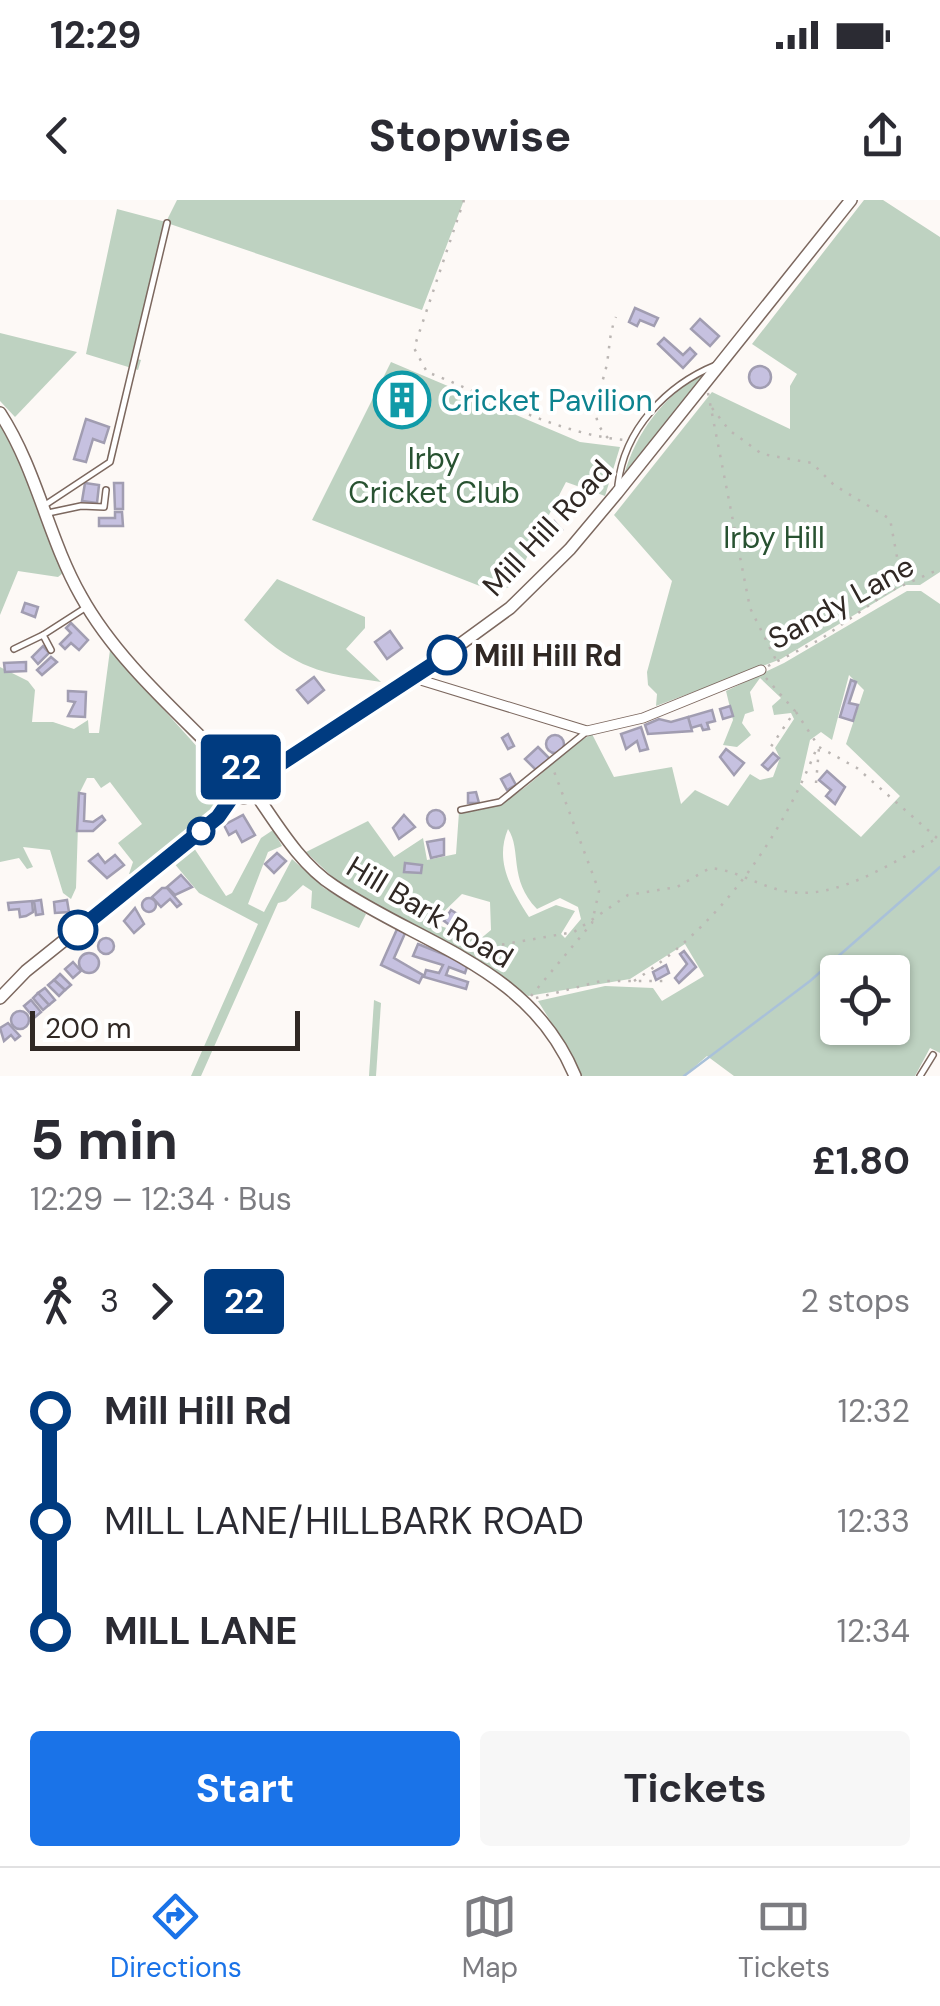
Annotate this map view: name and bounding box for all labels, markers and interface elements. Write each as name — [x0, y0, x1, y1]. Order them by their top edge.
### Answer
text: 12:29 — [50, 10, 141, 60]
text: Stopwise — [369, 106, 571, 165]
icon: back — [30, 108, 85, 163]
icon: share — [855, 108, 910, 163]
building icon: Cricket Pavilion — [372, 370, 432, 430]
place label: Cricket Pavilion — [441, 381, 653, 420]
park label: Irby Cricket Club — [348, 439, 520, 512]
street label: Mill Hill Road — [474, 452, 620, 604]
park label: Irby Hill — [723, 518, 825, 557]
street label: Sandy Lane — [761, 546, 921, 658]
marker: Mill Hill Rd — [428, 636, 466, 674]
place label: Mill Hill Rd — [474, 636, 622, 675]
line badge: 22 — [196, 734, 286, 800]
text: 22 — [221, 744, 261, 790]
unlabelled marker — [188, 818, 214, 844]
street label: Hill Bark Road — [340, 847, 520, 977]
unlabelled marker — [59, 911, 97, 949]
map controls — [820, 955, 910, 1045]
button: locate — [820, 955, 910, 1045]
scale bar — [30, 1006, 300, 1050]
text: 200 m — [45, 1010, 132, 1047]
text: 5 min — [30, 1104, 178, 1176]
text: £1.80 — [812, 1136, 910, 1186]
text: 12:29 – 12:34 · Bus — [30, 1178, 292, 1220]
icon: walk — [30, 1274, 85, 1329]
icon: forward — [134, 1274, 189, 1329]
text: 22 — [224, 1278, 264, 1324]
text: 3 — [100, 1280, 119, 1322]
text: 2 stops — [801, 1280, 910, 1322]
text: Mill Hill Rd — [104, 1386, 292, 1436]
text: 12:32 — [838, 1390, 910, 1432]
text: MILL LANE/HILLBARK ROAD — [104, 1496, 584, 1546]
text: 12:33 — [837, 1500, 910, 1542]
text: MILL LANE — [104, 1606, 297, 1656]
text: 12:34 — [837, 1610, 910, 1652]
button: Start — [30, 1731, 460, 1846]
button: Tickets — [480, 1731, 910, 1846]
tab: Directions — [110, 1889, 242, 1986]
tab: Map — [462, 1889, 518, 1986]
tab: Tickets — [738, 1889, 830, 1986]

